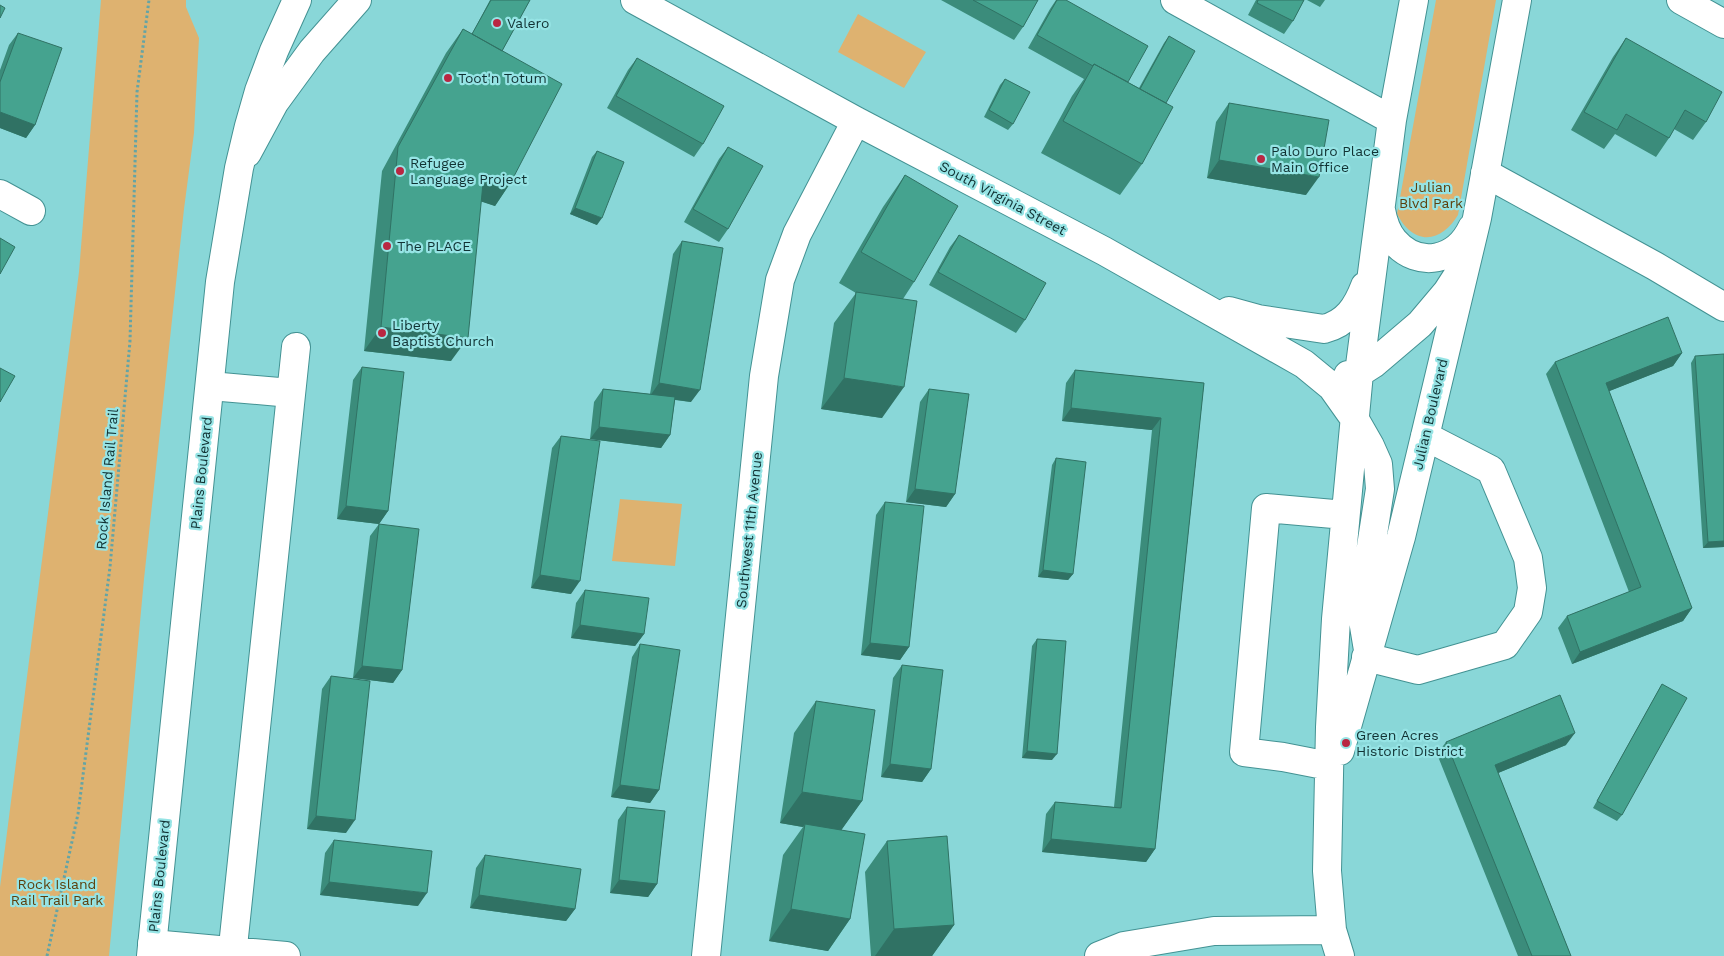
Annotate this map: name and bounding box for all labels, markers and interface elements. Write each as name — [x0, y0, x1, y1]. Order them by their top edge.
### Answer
place label: Valero — [507, 15, 549, 31]
marker: Valero — [491, 17, 503, 29]
place label: Toot'n Totum — [458, 70, 547, 86]
marker: Toot'n Totum — [442, 72, 454, 84]
place label: Palo Duro Place Main Office — [1271, 143, 1379, 175]
marker: Palo Duro Place Main Office — [1255, 153, 1267, 165]
place label: Refugee Language Project — [410, 155, 527, 187]
street label: South Virginia Street — [937, 158, 1069, 238]
marker: Refugee Language Project — [394, 165, 406, 177]
park label: Julian Blvd Park — [1399, 179, 1463, 211]
place label: The PLACE — [397, 238, 471, 254]
marker: The PLACE — [381, 240, 393, 252]
place label: Liberty Baptist Church — [392, 317, 494, 349]
marker: Liberty Baptist Church — [376, 327, 388, 339]
street label: Julian Boulevard — [1409, 357, 1451, 471]
street label: Rock Island Rail Trail — [93, 407, 121, 550]
street label: Plains Boulevard — [187, 416, 215, 530]
street label: Southwest 11th Avenue — [733, 451, 765, 609]
place label: Green Acres Historic District — [1356, 727, 1464, 759]
marker: Green Acres Historic District — [1340, 737, 1352, 749]
street label: Plains Boulevard — [145, 819, 173, 933]
park label: Rock Island Rail Trail Park — [11, 876, 103, 908]

